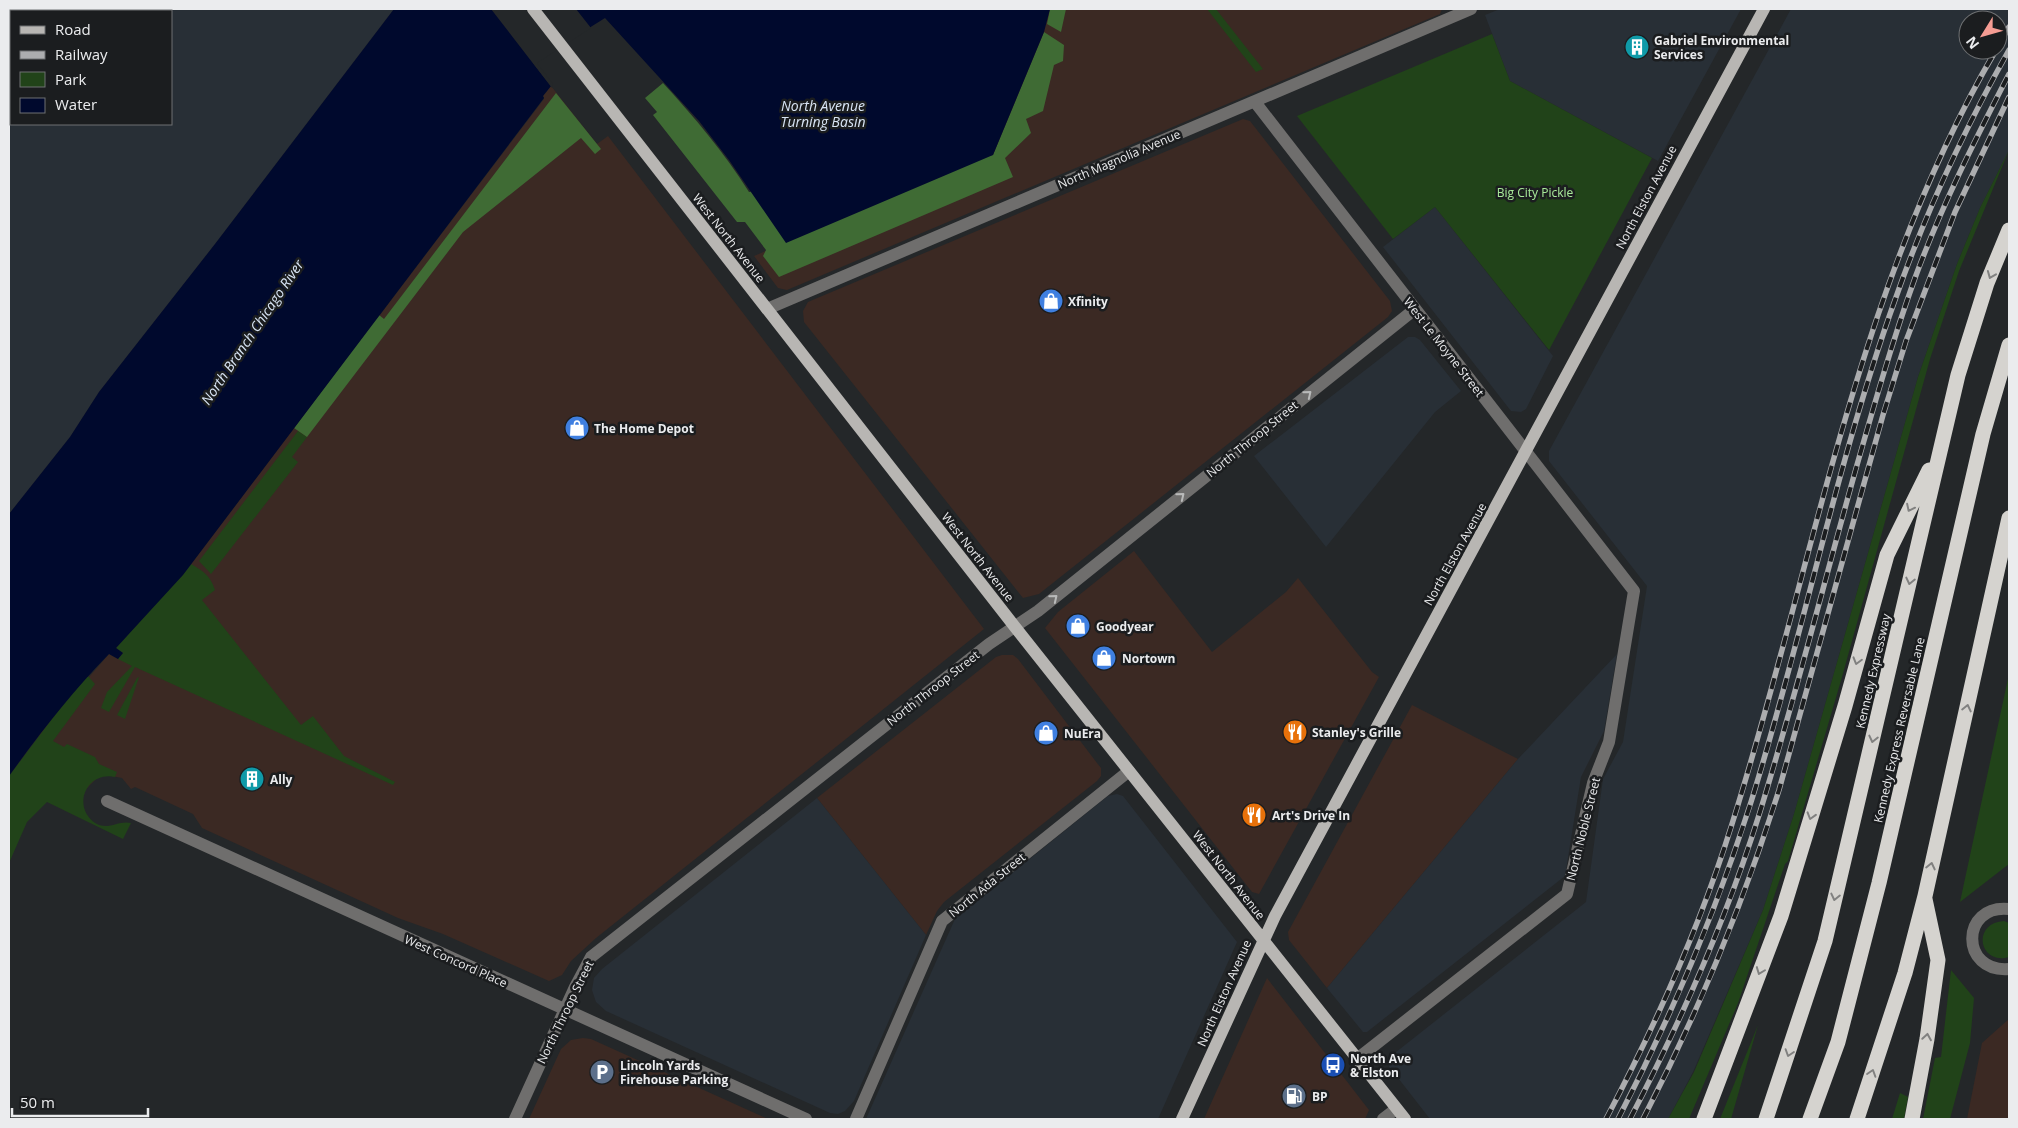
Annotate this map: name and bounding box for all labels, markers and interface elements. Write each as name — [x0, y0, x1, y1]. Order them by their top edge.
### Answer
legend — [10, 10, 172, 125]
north arrow — [1958, 10, 2008, 60]
text: Road — [55, 19, 91, 39]
place label: Gabriel Environmental Services — [1654, 32, 1789, 63]
text: N — [1961, 33, 1983, 53]
building icon: Gabriel Environmental Services — [1624, 34, 1650, 60]
text: Railway — [55, 44, 108, 64]
text: Park — [55, 69, 86, 89]
text: Water — [55, 94, 97, 114]
water label: North Avenue Turning Basin — [780, 96, 866, 131]
street label: North Magnolia Avenue — [1055, 125, 1183, 193]
street label: North Elston Avenue — [1611, 142, 1681, 252]
park label: Big City Pickle — [1497, 184, 1573, 201]
street label: West North Avenue — [689, 190, 769, 286]
water label: North Branch Chicago River — [196, 255, 308, 408]
one-way arrow — [1986, 270, 1997, 279]
shop icon: Xfinity — [1038, 288, 1064, 314]
place label: Xfinity — [1068, 293, 1108, 310]
street label: West Le Moyne Street — [1400, 294, 1488, 400]
one-way arrow — [1302, 391, 1311, 400]
street label: North Throop Street — [1203, 397, 1301, 481]
shop icon: The Home Depot — [564, 415, 590, 441]
place label: The Home Depot — [594, 420, 694, 437]
one-way arrow — [1175, 493, 1185, 502]
street label: North Elston Avenue — [1420, 499, 1490, 608]
one-way arrow — [1906, 502, 1916, 511]
street label: West North Avenue — [938, 509, 1018, 605]
one-way arrow — [1905, 577, 1916, 586]
one-way arrow — [1048, 595, 1057, 603]
street label: Kennedy Expressway — [1852, 611, 1895, 730]
shop icon: Goodyear — [1065, 613, 1091, 639]
place label: Goodyear — [1096, 618, 1154, 635]
street label: Kennedy Express Reversable Lane — [1869, 635, 1929, 824]
shop icon: Nortown — [1091, 645, 1117, 671]
street label: North Throop Street — [883, 646, 983, 730]
place label: Nortown — [1122, 650, 1175, 667]
one-way arrow — [1853, 656, 1863, 664]
one-way arrow — [1961, 703, 1971, 712]
restaurant icon: Stanley's Grille — [1282, 719, 1308, 745]
shop icon: NuEra — [1033, 720, 1059, 746]
place label: Stanley's Grille — [1312, 724, 1401, 741]
place label: NuEra — [1064, 725, 1101, 742]
one-way arrow — [1868, 735, 1879, 744]
building icon: Ally — [239, 766, 265, 792]
place label: Ally — [270, 771, 293, 788]
street label: North Noble Street — [1562, 776, 1604, 882]
restaurant icon: Art's Drive In — [1241, 802, 1267, 828]
place label: Art's Drive In — [1272, 807, 1350, 824]
one-way arrow — [1806, 812, 1816, 820]
street label: West North Avenue — [1189, 827, 1269, 923]
street label: North Ada Street — [945, 849, 1029, 921]
one-way arrow — [1925, 862, 1936, 871]
one-way arrow — [1830, 893, 1841, 902]
street label: West Concord Place — [402, 931, 510, 991]
street label: North Elston Avenue — [1193, 937, 1255, 1049]
street label: North Throop Street — [533, 957, 597, 1067]
one-way arrow — [1756, 966, 1766, 974]
one-way arrow — [1921, 1033, 1932, 1041]
one-way arrow — [1785, 1048, 1795, 1057]
place label: North Ave & Elston — [1350, 1050, 1411, 1081]
bus stop icon: North Ave & Elston — [1320, 1052, 1346, 1078]
place label: Lincoln Yards Firehouse Parking — [620, 1057, 728, 1088]
parking icon: Lincoln Yards Firehouse Parking — [589, 1059, 615, 1085]
one-way arrow — [1867, 1069, 1877, 1078]
fuel station icon: BP — [1281, 1083, 1307, 1109]
scale bar — [12, 1086, 149, 1118]
place label: BP — [1312, 1088, 1328, 1105]
text: 50 m — [20, 1092, 55, 1112]

